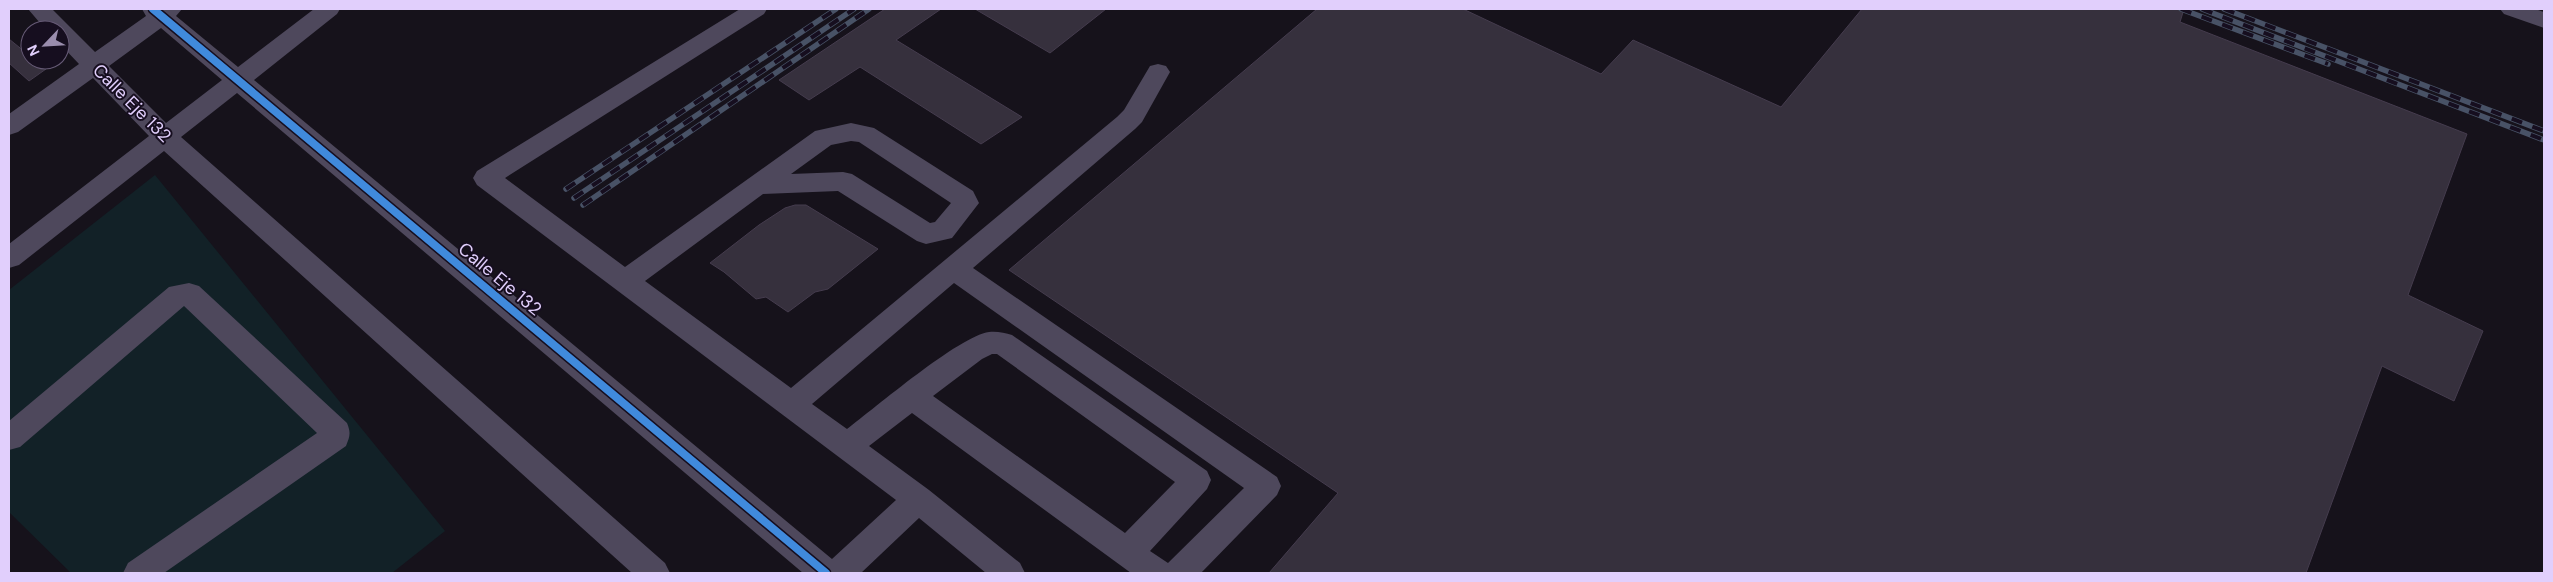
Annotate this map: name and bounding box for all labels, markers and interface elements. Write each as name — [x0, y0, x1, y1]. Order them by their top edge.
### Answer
north arrow — [20, 20, 70, 70]
text: N — [23, 42, 44, 59]
street label: Calle Eje 132 — [87, 58, 177, 148]
street label: Calle Eje 132 — [453, 237, 547, 321]

